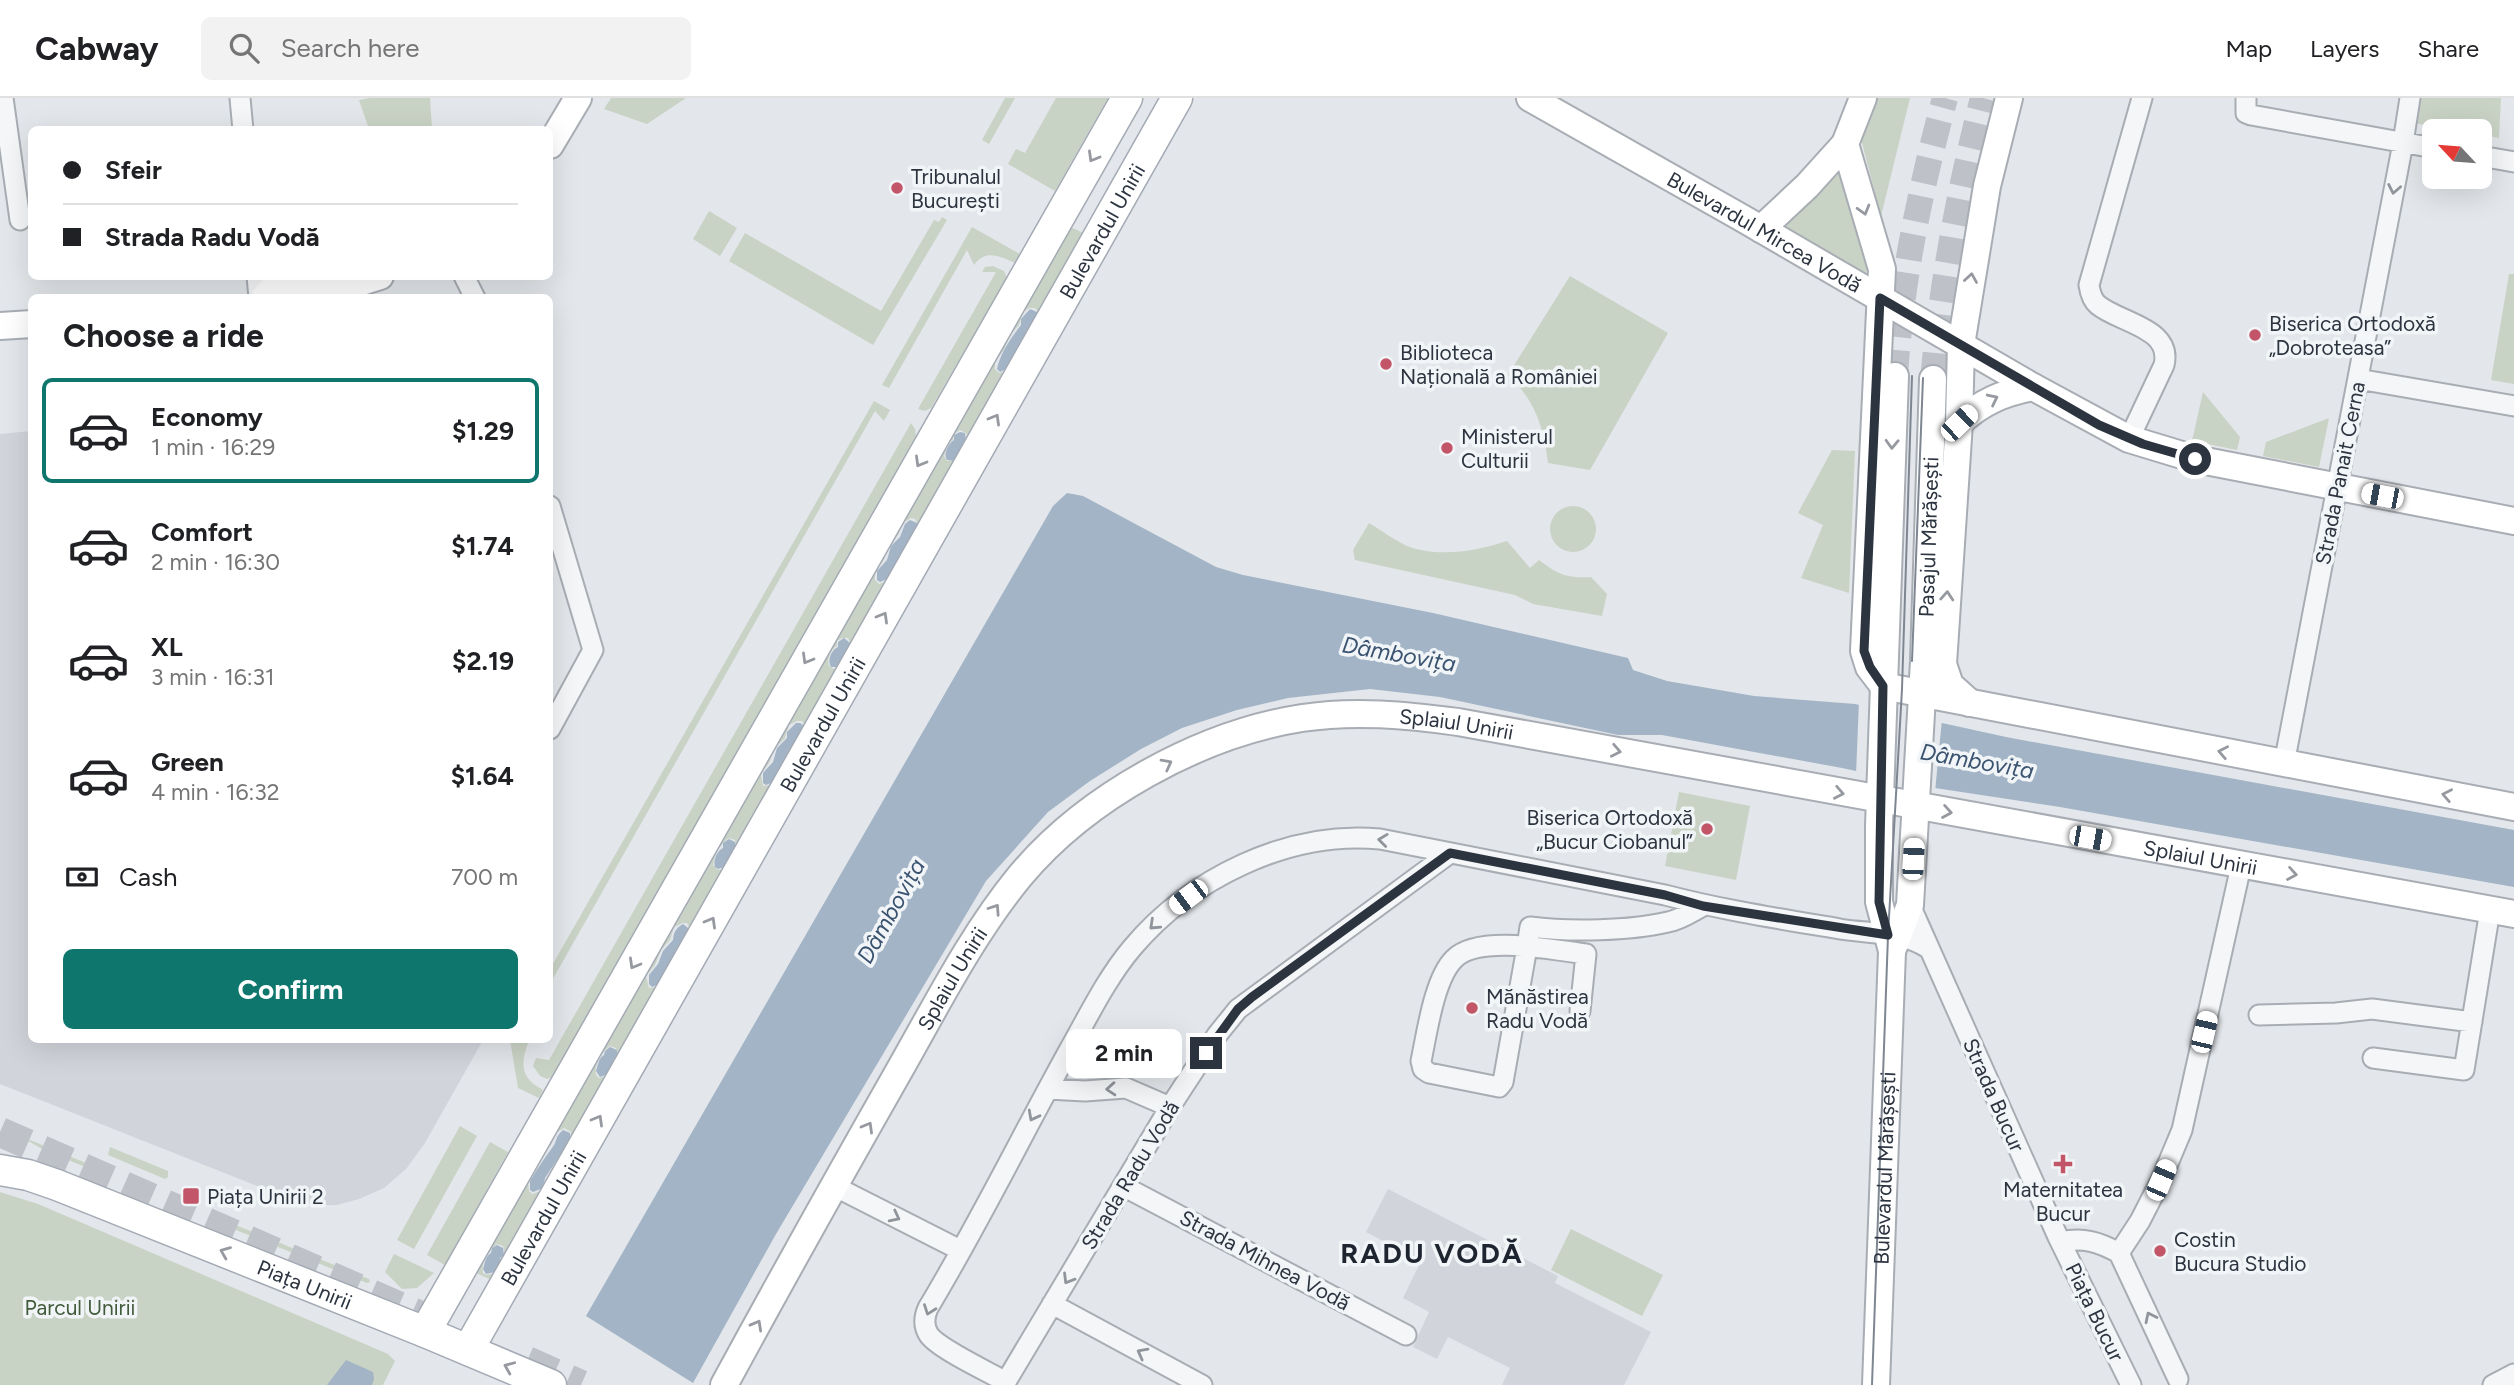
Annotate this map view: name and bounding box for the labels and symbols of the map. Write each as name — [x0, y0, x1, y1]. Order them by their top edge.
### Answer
north arrow — [2422, 119, 2492, 189]
one-way arrow — [1088, 150, 1101, 163]
street label: Bulevardul Unirii — [1054, 159, 1150, 303]
place label: Tribunalul București — [911, 164, 1001, 213]
street label: Bulevardul Mircea Vodă — [1663, 166, 1866, 297]
marker: Tribunalul București — [889, 180, 905, 196]
one-way arrow — [2388, 183, 2403, 195]
one-way arrow — [1856, 204, 1871, 216]
one-way arrow — [1963, 272, 1978, 284]
place label: Biserica Ortodoxă „Dobroteasa” — [2269, 311, 2436, 360]
marker: Biserica Ortodoxă „Dobroteasa” — [2247, 327, 2263, 343]
place label: Biblioteca Națională a României — [1400, 340, 1598, 389]
marker: Biblioteca Națională a României — [1378, 356, 1394, 372]
street label: Strada Panait Cerna — [2310, 379, 2370, 567]
one-way arrow — [1986, 393, 1998, 407]
car — [1937, 401, 1982, 445]
one-way arrow — [987, 414, 1000, 427]
place label: Ministerul Culturii — [1461, 424, 1553, 473]
one-way arrow — [1884, 439, 1899, 450]
marker: Ministerul Culturii — [1439, 440, 1455, 456]
route start — [2179, 443, 2211, 475]
one-way arrow — [915, 454, 928, 467]
street label: Pasajul Mărășești — [1913, 456, 1943, 618]
car — [2360, 482, 2405, 510]
one-way arrow — [1940, 590, 1955, 601]
one-way arrow — [875, 612, 888, 624]
water label: Dâmbovița — [1340, 630, 1458, 678]
street label: Bulevardul Unirii — [774, 652, 870, 796]
one-way arrow — [802, 652, 815, 665]
street label: Splaiul Unirii — [1398, 703, 1516, 744]
water label: Dâmbovița — [1918, 737, 2036, 785]
one-way arrow — [1610, 743, 1622, 758]
one-way arrow — [2217, 746, 2229, 761]
one-way arrow — [1160, 759, 1172, 773]
one-way arrow — [1833, 785, 1845, 800]
one-way arrow — [2441, 788, 2453, 803]
one-way arrow — [1941, 804, 1953, 819]
place label: Biserica Ortodoxă „Bucur Ciobanul” — [1526, 805, 1693, 854]
marker: Biserica Ortodoxă „Bucur Ciobanul” — [1699, 821, 1715, 837]
car — [2068, 824, 2113, 852]
one-way arrow — [1377, 832, 1389, 847]
street label: Splaiul Unirii — [2141, 834, 2259, 880]
car — [1902, 837, 1925, 881]
water label: Dâmbovița — [851, 854, 931, 968]
one-way arrow — [2286, 866, 2298, 881]
car — [1165, 876, 1212, 918]
one-way arrow — [987, 904, 999, 917]
one-way arrow — [702, 916, 715, 929]
one-way arrow — [1149, 916, 1162, 929]
street label: Splaiul Unirii — [912, 922, 992, 1034]
one-way arrow — [630, 956, 643, 969]
place label: Mănăstirea Radu Vodă — [1486, 984, 1589, 1033]
marker: Mănăstirea Radu Vodă — [1464, 1000, 1480, 1016]
car — [2190, 1009, 2219, 1055]
callout: 2 min — [1066, 1028, 1182, 1077]
street label: Strada Bucur — [1958, 1034, 2030, 1156]
route end — [1190, 1037, 1222, 1069]
street label: Bulevardul Mărășești — [1868, 1071, 1900, 1265]
one-way arrow — [1105, 1081, 1116, 1096]
street label: Strada Radu Vodă — [1076, 1096, 1184, 1254]
one-way arrow — [1028, 1109, 1042, 1121]
one-way arrow — [590, 1114, 603, 1127]
one-way arrow — [860, 1121, 873, 1134]
street label: Bulevardul Unirii — [495, 1146, 591, 1290]
marker: Maternitatea Bucur — [2053, 1154, 2073, 1174]
car — [2144, 1157, 2179, 1203]
place label: Maternitatea Bucur — [2003, 1177, 2123, 1226]
place label: Piața Unirii 2 — [207, 1184, 324, 1209]
marker: Piața Unirii 2 — [181, 1186, 201, 1206]
street label: Strada Mihnea Vodă — [1176, 1205, 1354, 1315]
one-way arrow — [888, 1209, 900, 1222]
place label: Costin Bucura Studio — [2174, 1227, 2307, 1276]
district label: RADU VODĂ — [1340, 1236, 1524, 1270]
marker: Costin Bucura Studio — [2152, 1243, 2168, 1259]
one-way arrow — [220, 1246, 232, 1260]
street label: Piața Unirii — [254, 1254, 356, 1314]
street label: Piața Bucur — [2060, 1259, 2130, 1365]
one-way arrow — [1063, 1271, 1076, 1284]
park label: Parcul Unirii — [25, 1295, 135, 1320]
one-way arrow — [923, 1304, 937, 1316]
one-way arrow — [2144, 1312, 2158, 1324]
one-way arrow — [749, 1320, 762, 1332]
one-way arrow — [1137, 1347, 1149, 1361]
one-way arrow — [504, 1362, 516, 1376]

